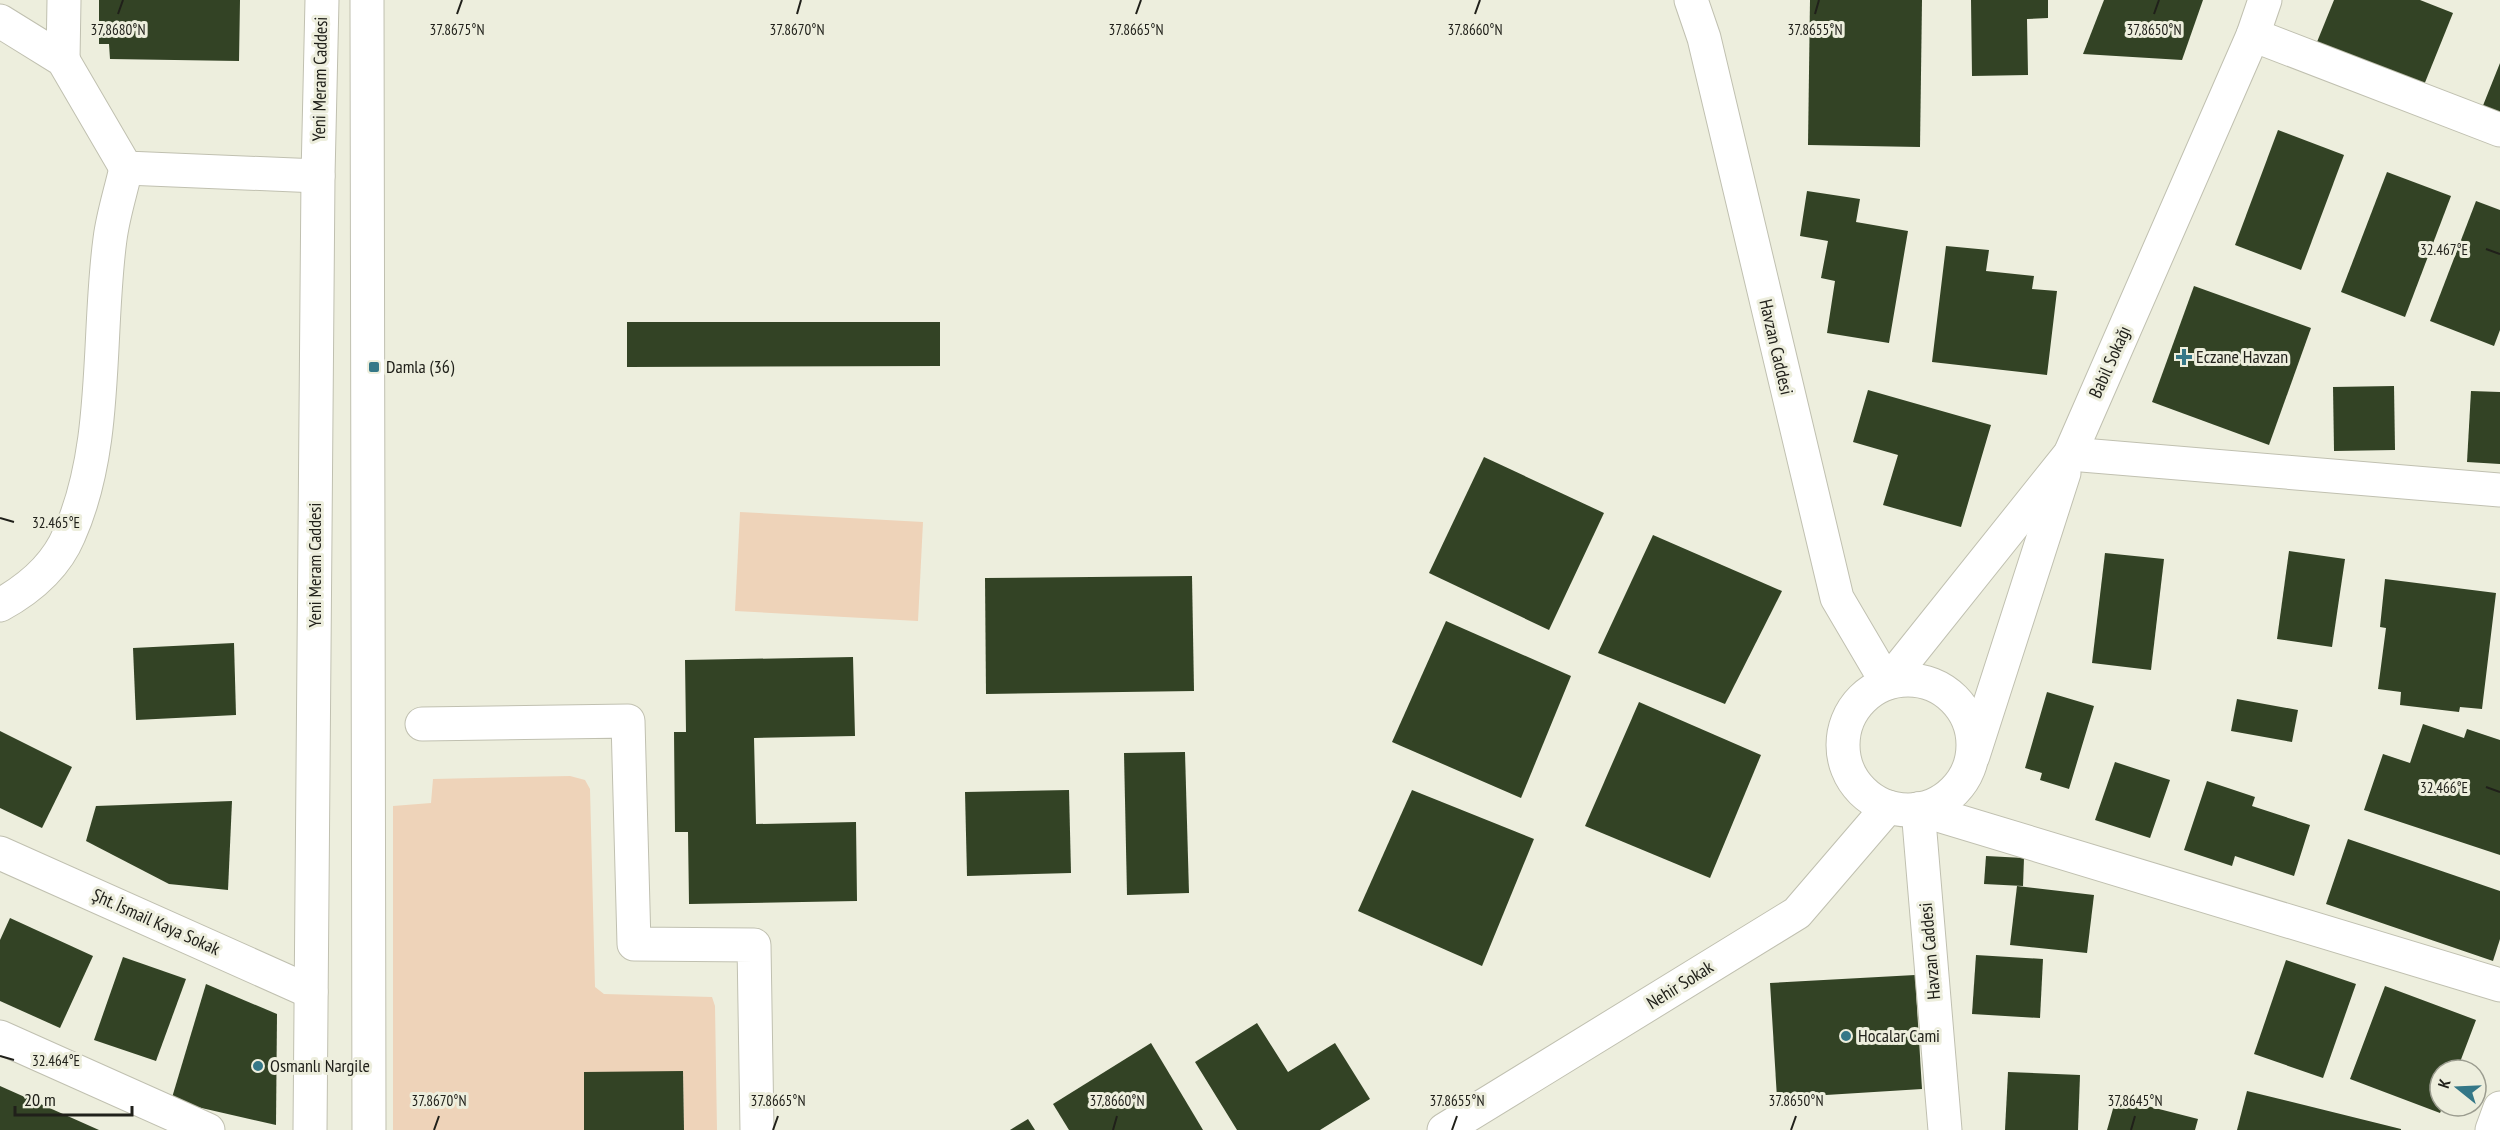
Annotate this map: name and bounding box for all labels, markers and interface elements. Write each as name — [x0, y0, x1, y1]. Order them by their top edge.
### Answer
street label: Yeni Meram Caddesi — [307, 16, 332, 142]
text: 37.8680°N — [90, 20, 146, 39]
text: 37.8675°N — [429, 20, 485, 39]
text: 37.8670°N — [769, 20, 825, 39]
text: 37.8665°N — [1108, 20, 1164, 39]
text: 37.8660°N — [1447, 20, 1503, 39]
text: 37.8655°N — [1787, 20, 1843, 39]
text: 37.8650°N — [2126, 20, 2182, 39]
text: 32.467°E — [2420, 240, 2468, 259]
street label: Havzan Caddesi — [1754, 297, 1799, 397]
street label: Babil Sokağı — [2083, 322, 2136, 402]
place label: Eczane Havzan — [2196, 345, 2288, 368]
marker: Eczane Havzan — [2177, 350, 2191, 364]
place label: Damla (36) — [386, 355, 455, 378]
marker: Damla (36) — [367, 360, 381, 374]
street label: Yeni Meram Caddesi — [303, 503, 326, 627]
text: 32.465°E — [32, 513, 80, 532]
text: 32.466°E — [2420, 778, 2468, 797]
street label: Şht. İsmail Kaya Sokak — [89, 883, 224, 960]
street label: Havzan Caddesi — [1914, 902, 1945, 1001]
street label: Nehir Sokak — [1642, 955, 1717, 1014]
place label: Hocalar Cami — [1858, 1024, 1940, 1047]
marker: Hocalar Cami — [1839, 1029, 1853, 1043]
text: 32.464°E — [32, 1051, 80, 1070]
place label: Osmanlı Nargile — [270, 1054, 370, 1077]
north arrow — [2428, 1058, 2488, 1118]
marker: Osmanlı Nargile — [251, 1059, 265, 1073]
text: K — [2433, 1076, 2455, 1090]
scale bar — [15, 1079, 132, 1117]
text: 20 m — [24, 1088, 56, 1111]
text: 37.8670°N — [411, 1091, 467, 1110]
text: 37.8665°N — [750, 1091, 806, 1110]
text: 37.8660°N — [1089, 1091, 1145, 1110]
text: 37.8655°N — [1429, 1091, 1485, 1110]
text: 37.8650°N — [1768, 1091, 1824, 1110]
text: 37.8645°N — [2107, 1091, 2163, 1110]

